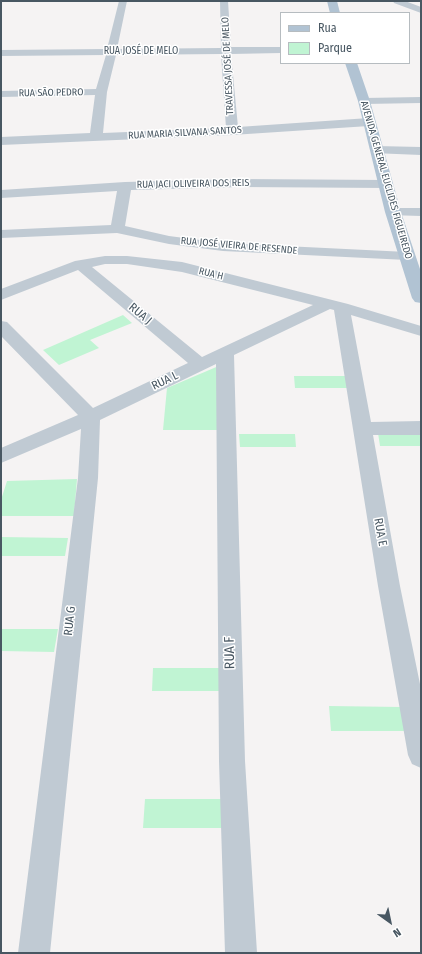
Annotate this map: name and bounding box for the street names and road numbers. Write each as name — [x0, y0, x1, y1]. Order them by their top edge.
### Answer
street label: TRAVESSA JOSÉ DE MELO — [219, 17, 237, 115]
street label: RUA JOSÉ DE MELO — [104, 45, 178, 57]
street label: RUA SÃO PEDRO — [18, 86, 84, 100]
street label: AVENIDA GENERAL EUCLIDES FIGUEIREDO — [358, 99, 414, 261]
street label: RUA MARIA SILVANA SANTOS — [128, 124, 242, 142]
street label: RUA JACI OLIVEIRA DOS REIS — [137, 177, 249, 191]
street label: RUA JOSÉ VIEIRA DE RESENDE — [180, 235, 298, 257]
street label: RUA H — [198, 265, 224, 283]
street label: RUA J — [125, 300, 155, 328]
street label: RUA L — [149, 368, 181, 394]
street label: RUA E — [370, 517, 390, 547]
street label: RUA G — [61, 606, 79, 636]
street label: RUA F — [221, 637, 239, 669]

